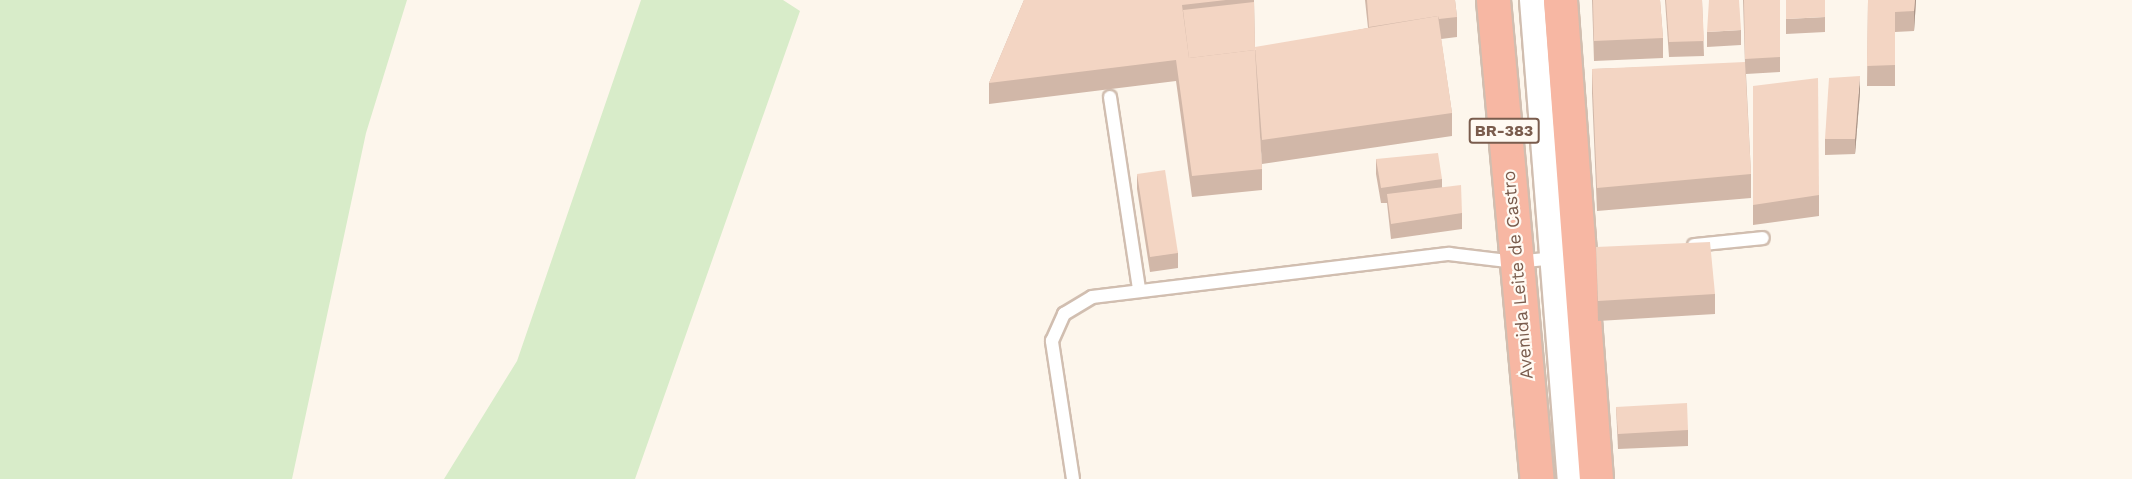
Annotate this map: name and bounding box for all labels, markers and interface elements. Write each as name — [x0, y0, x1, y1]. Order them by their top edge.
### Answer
road number: BR-383 — [1468, 118, 1540, 144]
street label: Avenida Leite de Castro — [1498, 170, 1538, 380]

